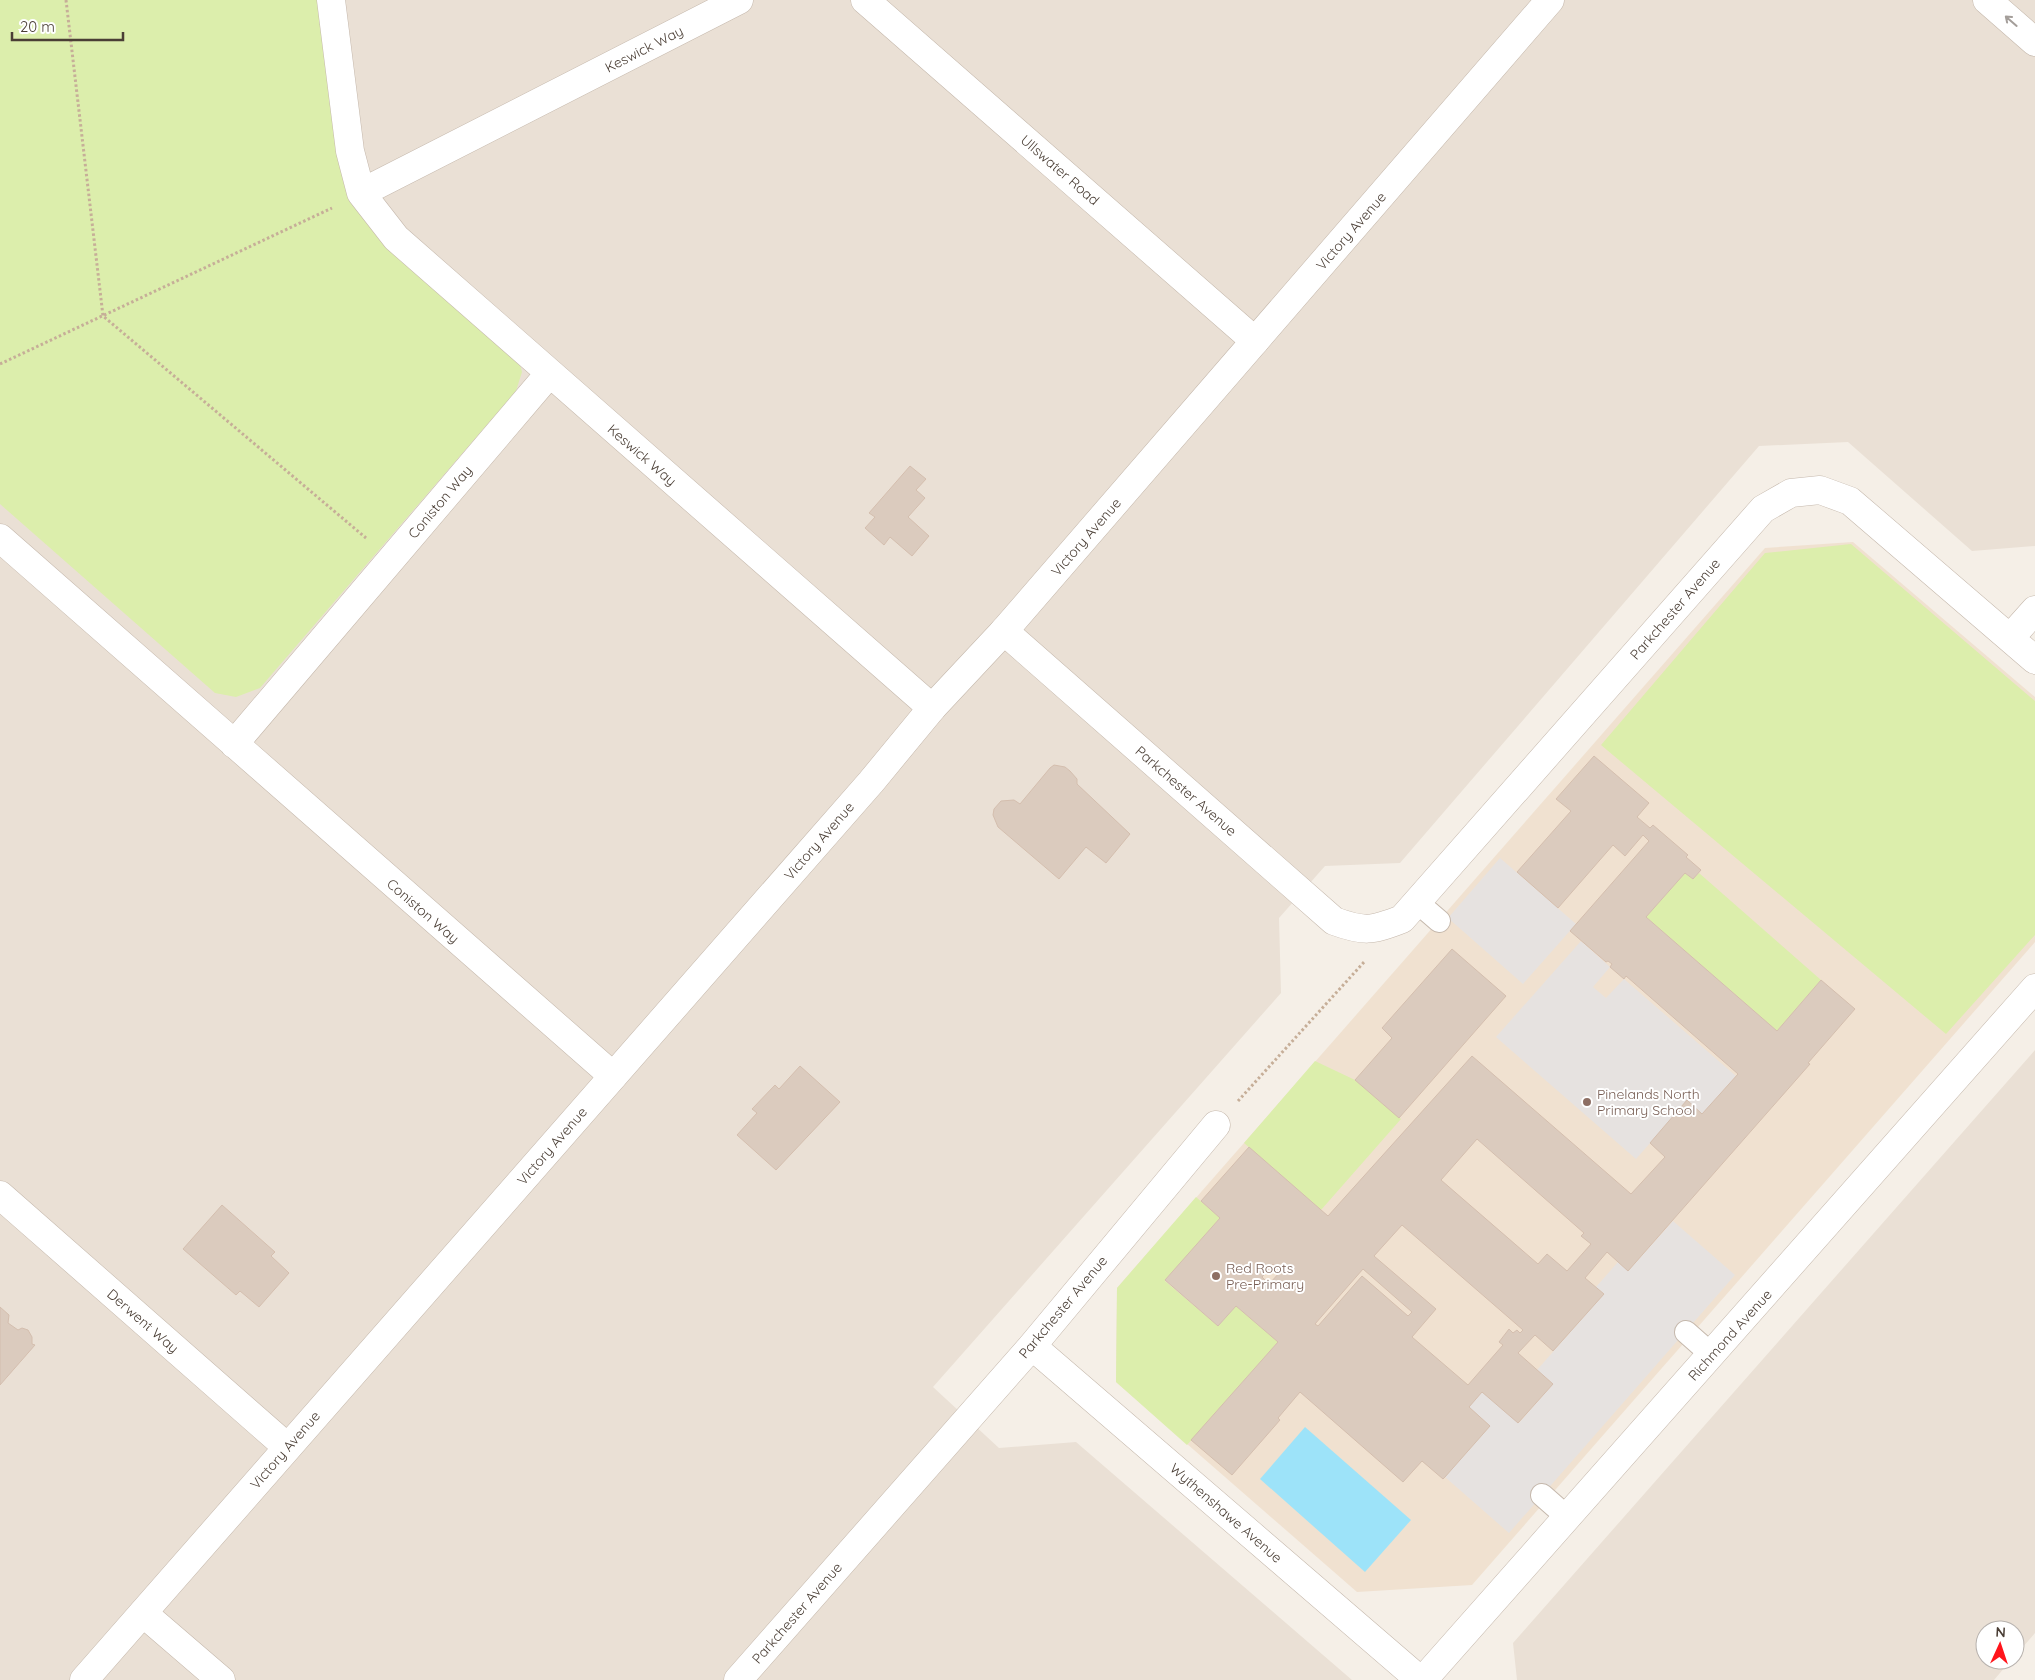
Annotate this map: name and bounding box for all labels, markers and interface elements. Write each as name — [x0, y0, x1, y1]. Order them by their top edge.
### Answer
scale bar — [12, 10, 124, 42]
one-way arrow — [2005, 15, 2018, 26]
text: 20 m — [20, 17, 55, 36]
street label: Keswick Way — [602, 22, 686, 76]
street label: Ullswater Road — [1017, 131, 1103, 209]
street label: Victory Avenue — [1312, 188, 1390, 274]
street label: Keswick Way — [604, 420, 680, 490]
street label: Coniston Way — [404, 462, 476, 542]
street label: Victory Avenue — [1047, 494, 1125, 580]
street label: Parkchester Avenue — [1626, 554, 1724, 663]
street label: Parkchester Avenue — [1132, 742, 1241, 840]
street label: Victory Avenue — [780, 798, 858, 884]
street label: Coniston Way — [383, 875, 463, 947]
place label: Pinelands North Primary School — [1597, 1085, 1700, 1119]
marker: Pinelands North Primary School — [1581, 1096, 1593, 1108]
street label: Victory Avenue — [513, 1103, 591, 1189]
street label: Parkchester Avenue — [1015, 1252, 1111, 1362]
place label: Red Roots Pre-Primary — [1226, 1259, 1304, 1293]
marker: Red Roots Pre-Primary — [1210, 1270, 1222, 1282]
street label: Derwent Way — [103, 1285, 183, 1357]
street label: Richmond Avenue — [1684, 1285, 1776, 1385]
street label: Victory Avenue — [246, 1407, 324, 1493]
street label: Wythenshawe Avenue — [1166, 1459, 1286, 1567]
street label: Parkchester Avenue — [748, 1558, 846, 1667]
north arrow — [1975, 1620, 2025, 1670]
text: N — [1995, 1623, 2006, 1641]

